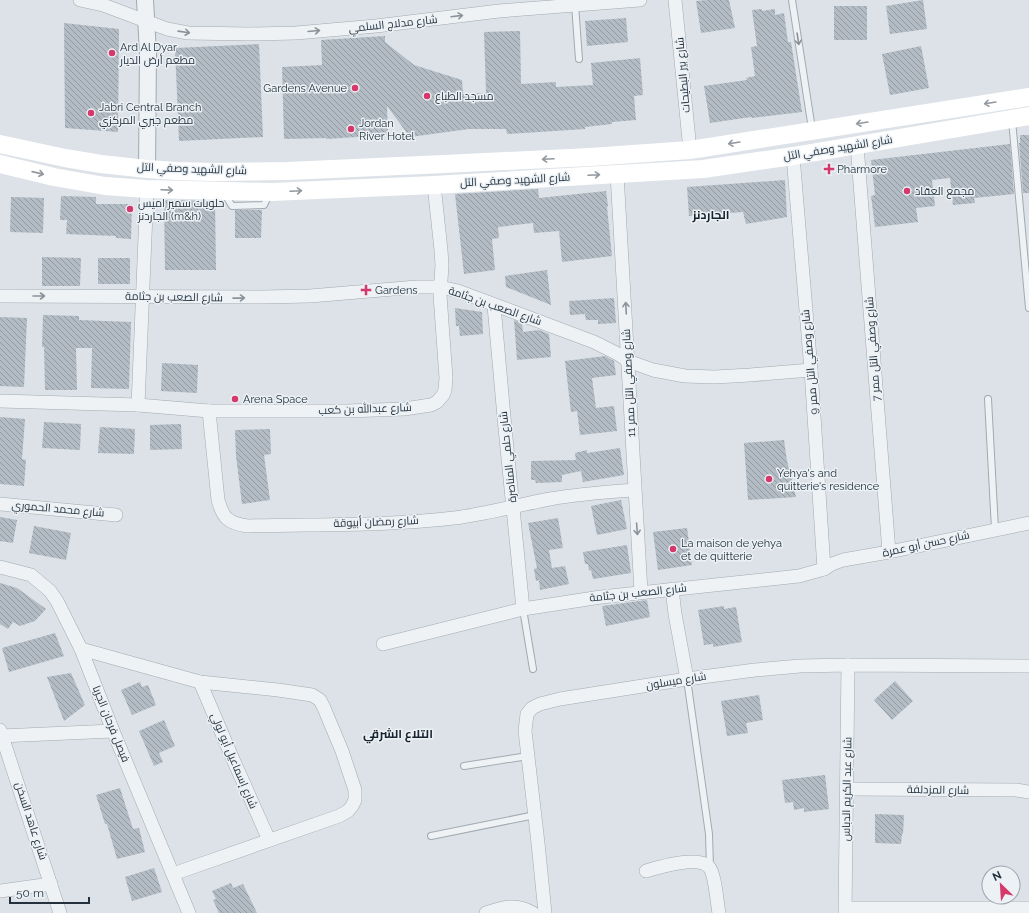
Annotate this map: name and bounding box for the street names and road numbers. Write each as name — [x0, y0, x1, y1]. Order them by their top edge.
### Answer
street label: شارع مدلاج السلمي — [348, 13, 438, 37]
street label: شارع بير البطيحات — [673, 37, 694, 113]
street label: شارع الشهيد وصفي التل — [783, 133, 894, 165]
street label: شارع الشهيد وصفي التل — [137, 161, 247, 179]
street label: شارع الشهيد وصفي التل — [460, 171, 570, 191]
street label: شارع الصعب بن جثامة — [446, 284, 543, 329]
street label: شارع الصعب بن جثامة — [125, 290, 223, 305]
street label: شارع وصفي التل ممر 7 — [863, 296, 885, 402]
street label: شارع وصفي التل ممر 9 — [799, 309, 823, 415]
street label: شارع وصفي التل ممر 11 — [620, 328, 640, 437]
street label: شارع عبدالله بن كعب — [318, 399, 412, 418]
street label: شارع حلمي المناصرة — [497, 410, 521, 503]
street label: شارع محمد الحموري — [11, 498, 105, 522]
street label: شارع رمضان أبيوقة — [333, 513, 419, 531]
street label: شارع حسن أبو عمرة — [881, 527, 971, 561]
street label: شارع الصعب بن جثامة — [589, 581, 687, 606]
street label: شارع ميسلون — [645, 670, 707, 693]
street label: فيصل فرحان الجربا — [90, 684, 132, 764]
street label: شارع إسماعيل أبو لولي — [206, 711, 261, 812]
street label: شارع عبد الكريم الدباس — [840, 737, 855, 841]
street label: شارع عاهد السخن — [11, 780, 50, 862]
street label: شارع المزدلفة — [907, 783, 969, 798]

